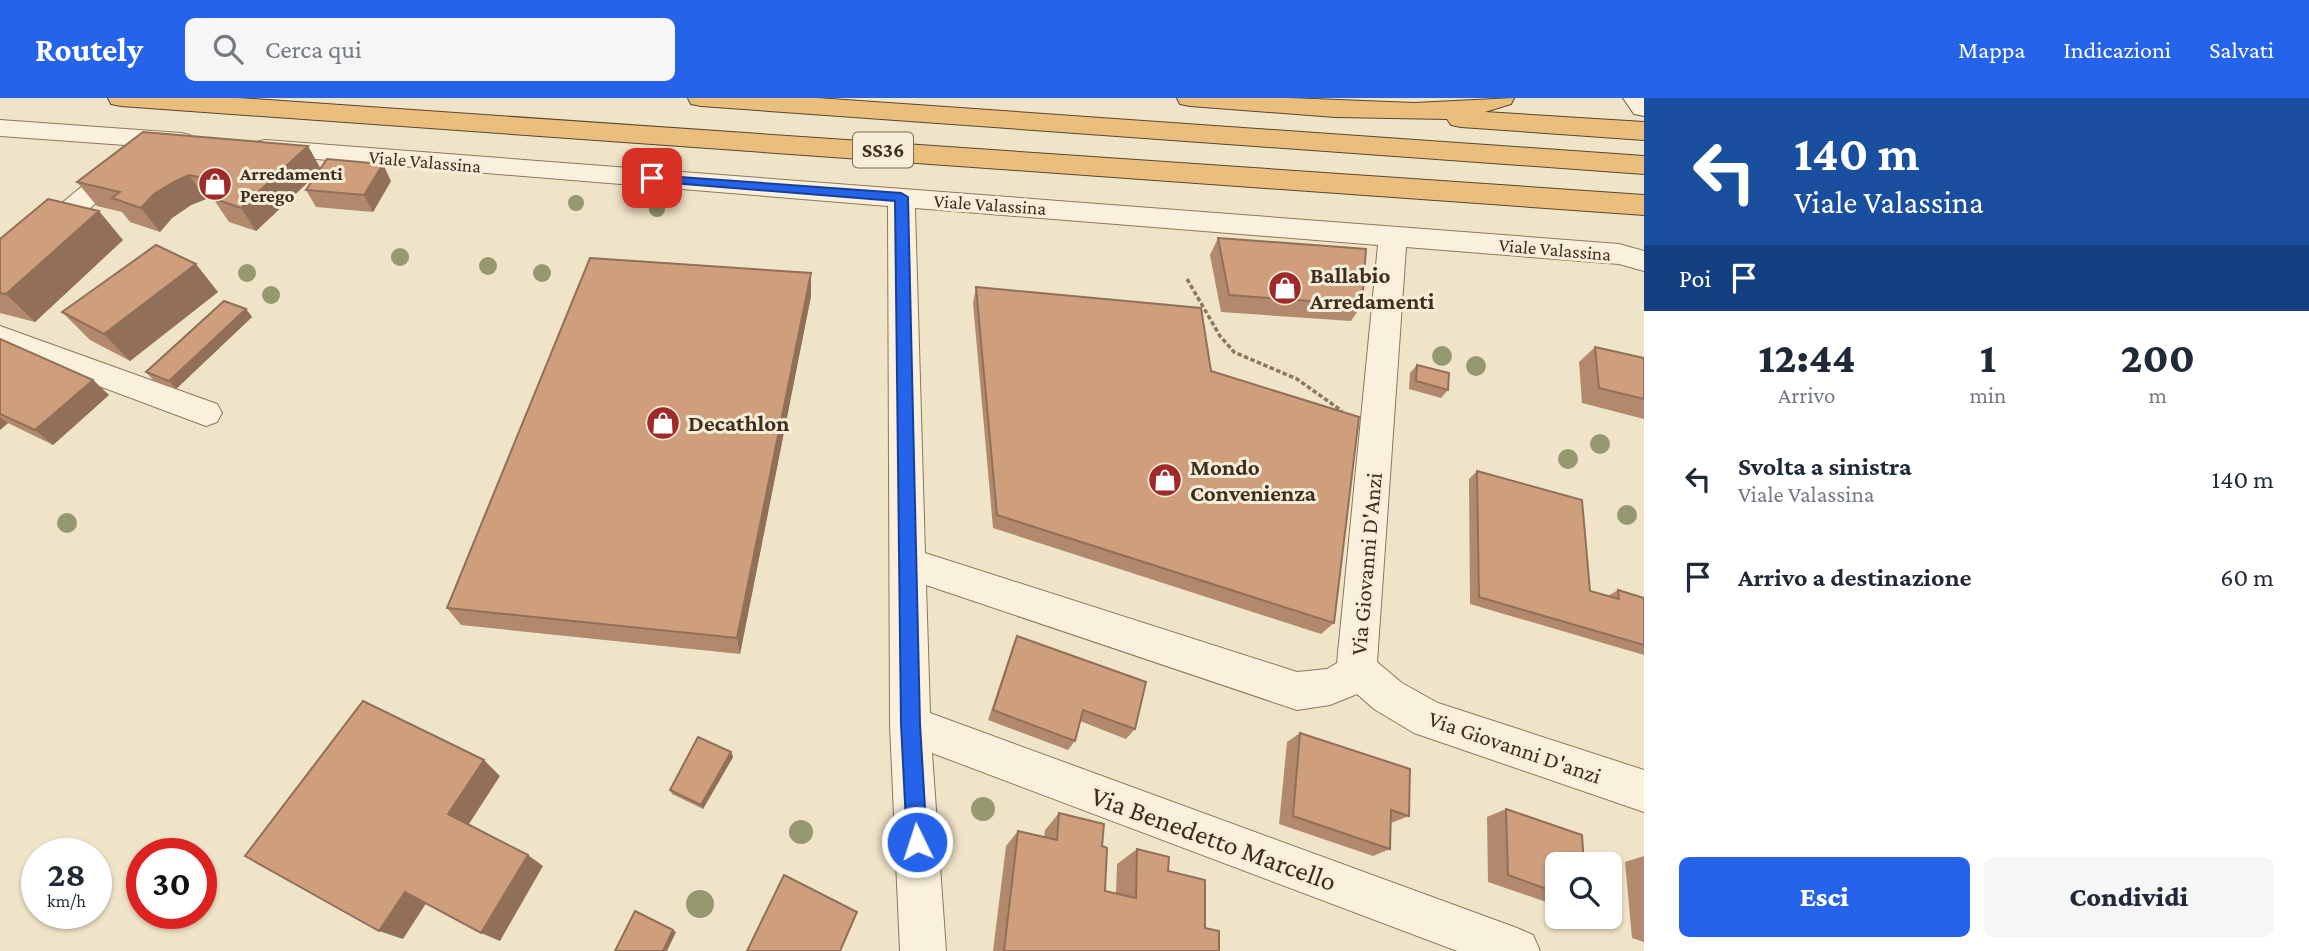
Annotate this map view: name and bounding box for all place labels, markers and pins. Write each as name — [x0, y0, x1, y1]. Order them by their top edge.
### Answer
pin — [622, 148, 682, 208]
place label: Arredamenti Perego — [239, 163, 343, 206]
shop icon: Arredamenti Perego — [196, 165, 234, 203]
place label: Ballabio Arredamenti — [1309, 262, 1435, 314]
shop icon: Ballabio Arredamenti — [1266, 269, 1304, 307]
shop icon: Decathlon — [644, 404, 682, 442]
place label: Decathlon — [688, 410, 789, 436]
place label: Mondo Convenienza — [1190, 454, 1317, 506]
shop icon: Mondo Convenienza — [1146, 461, 1184, 499]

